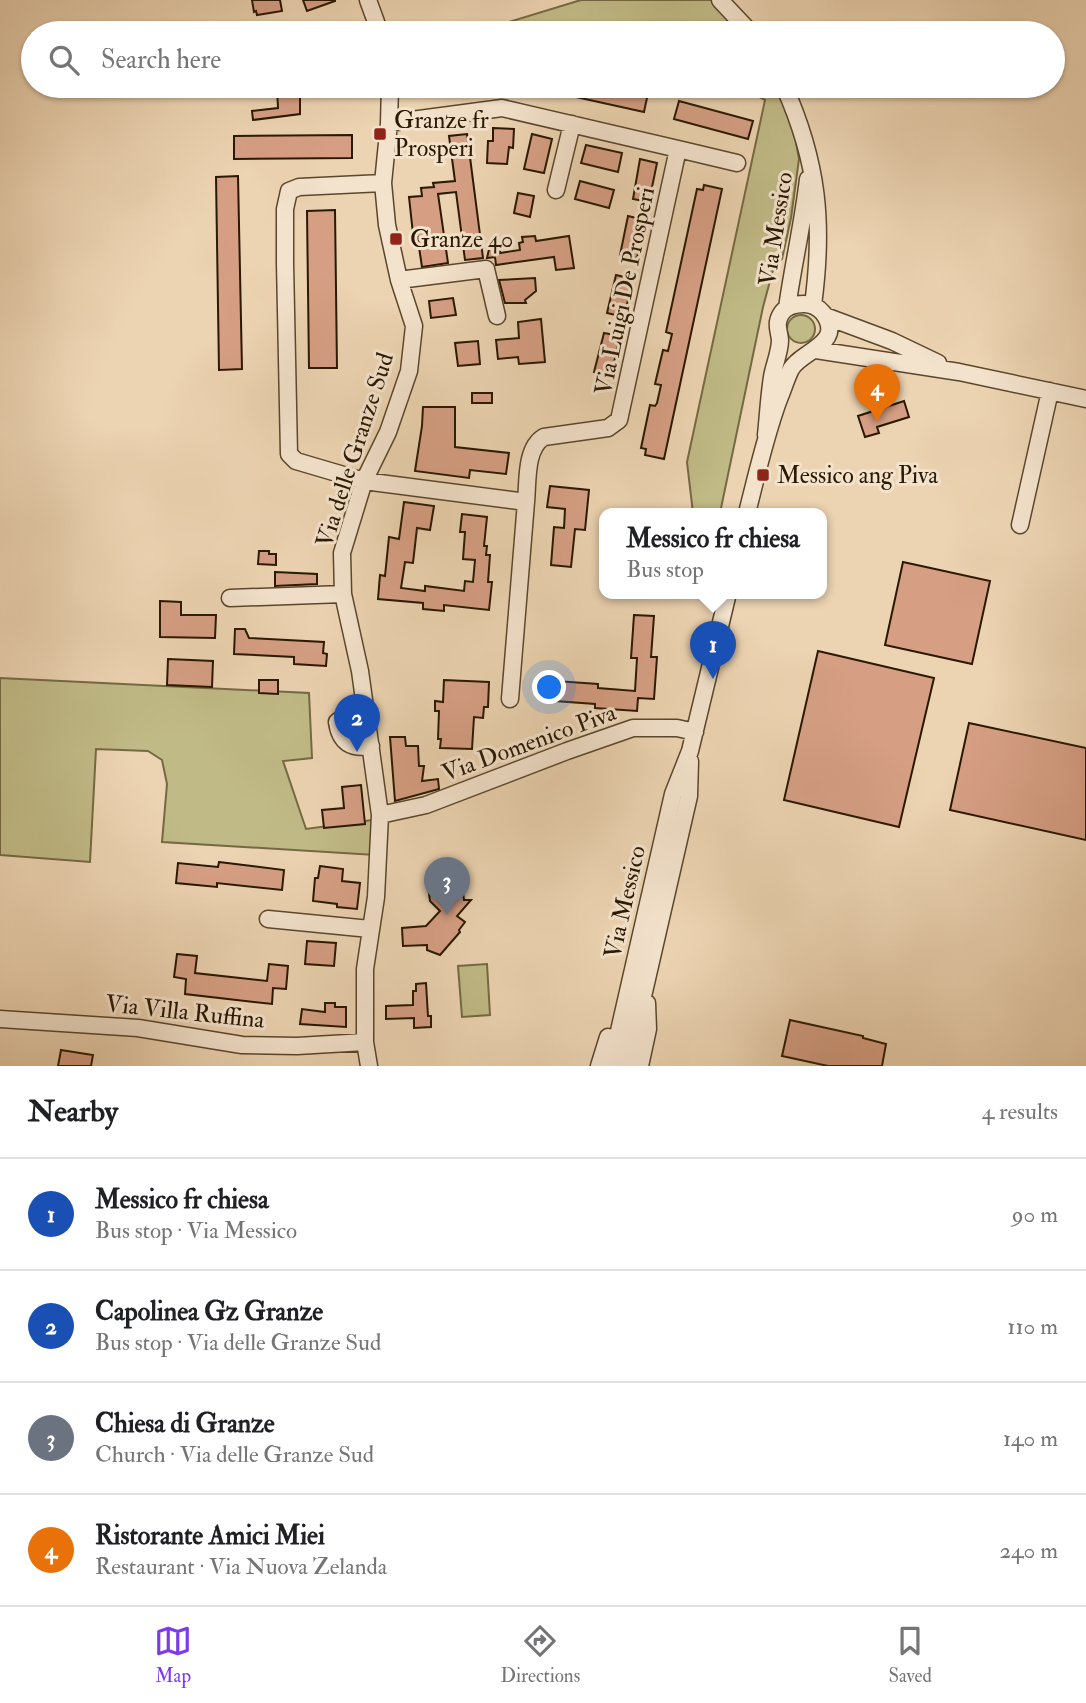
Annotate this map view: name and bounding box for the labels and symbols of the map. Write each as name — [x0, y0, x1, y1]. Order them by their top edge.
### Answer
place label: Granze fr Prosperi — [394, 105, 489, 164]
marker: Granze fr Prosperi — [372, 126, 388, 142]
street label: Via Messico — [752, 170, 800, 288]
street label: Via Luigi De Prosperi — [588, 184, 662, 398]
place label: Granze 40 — [410, 224, 513, 255]
marker: Granze 40 — [388, 231, 404, 247]
street label: Via delle Granze Sud — [309, 349, 401, 551]
pin: 4 — [854, 364, 900, 422]
place label: Messico ang Piva — [777, 460, 939, 491]
marker: Messico ang Piva — [755, 467, 771, 483]
pin: 1 — [690, 621, 736, 679]
your location — [532, 670, 566, 704]
pin: 2 — [334, 694, 380, 752]
street label: Via Domenico Piva — [438, 697, 621, 789]
street label: Via Messico — [597, 843, 653, 961]
pin: 3 — [424, 857, 470, 915]
street label: Via Villa Ruffina — [104, 988, 267, 1036]

